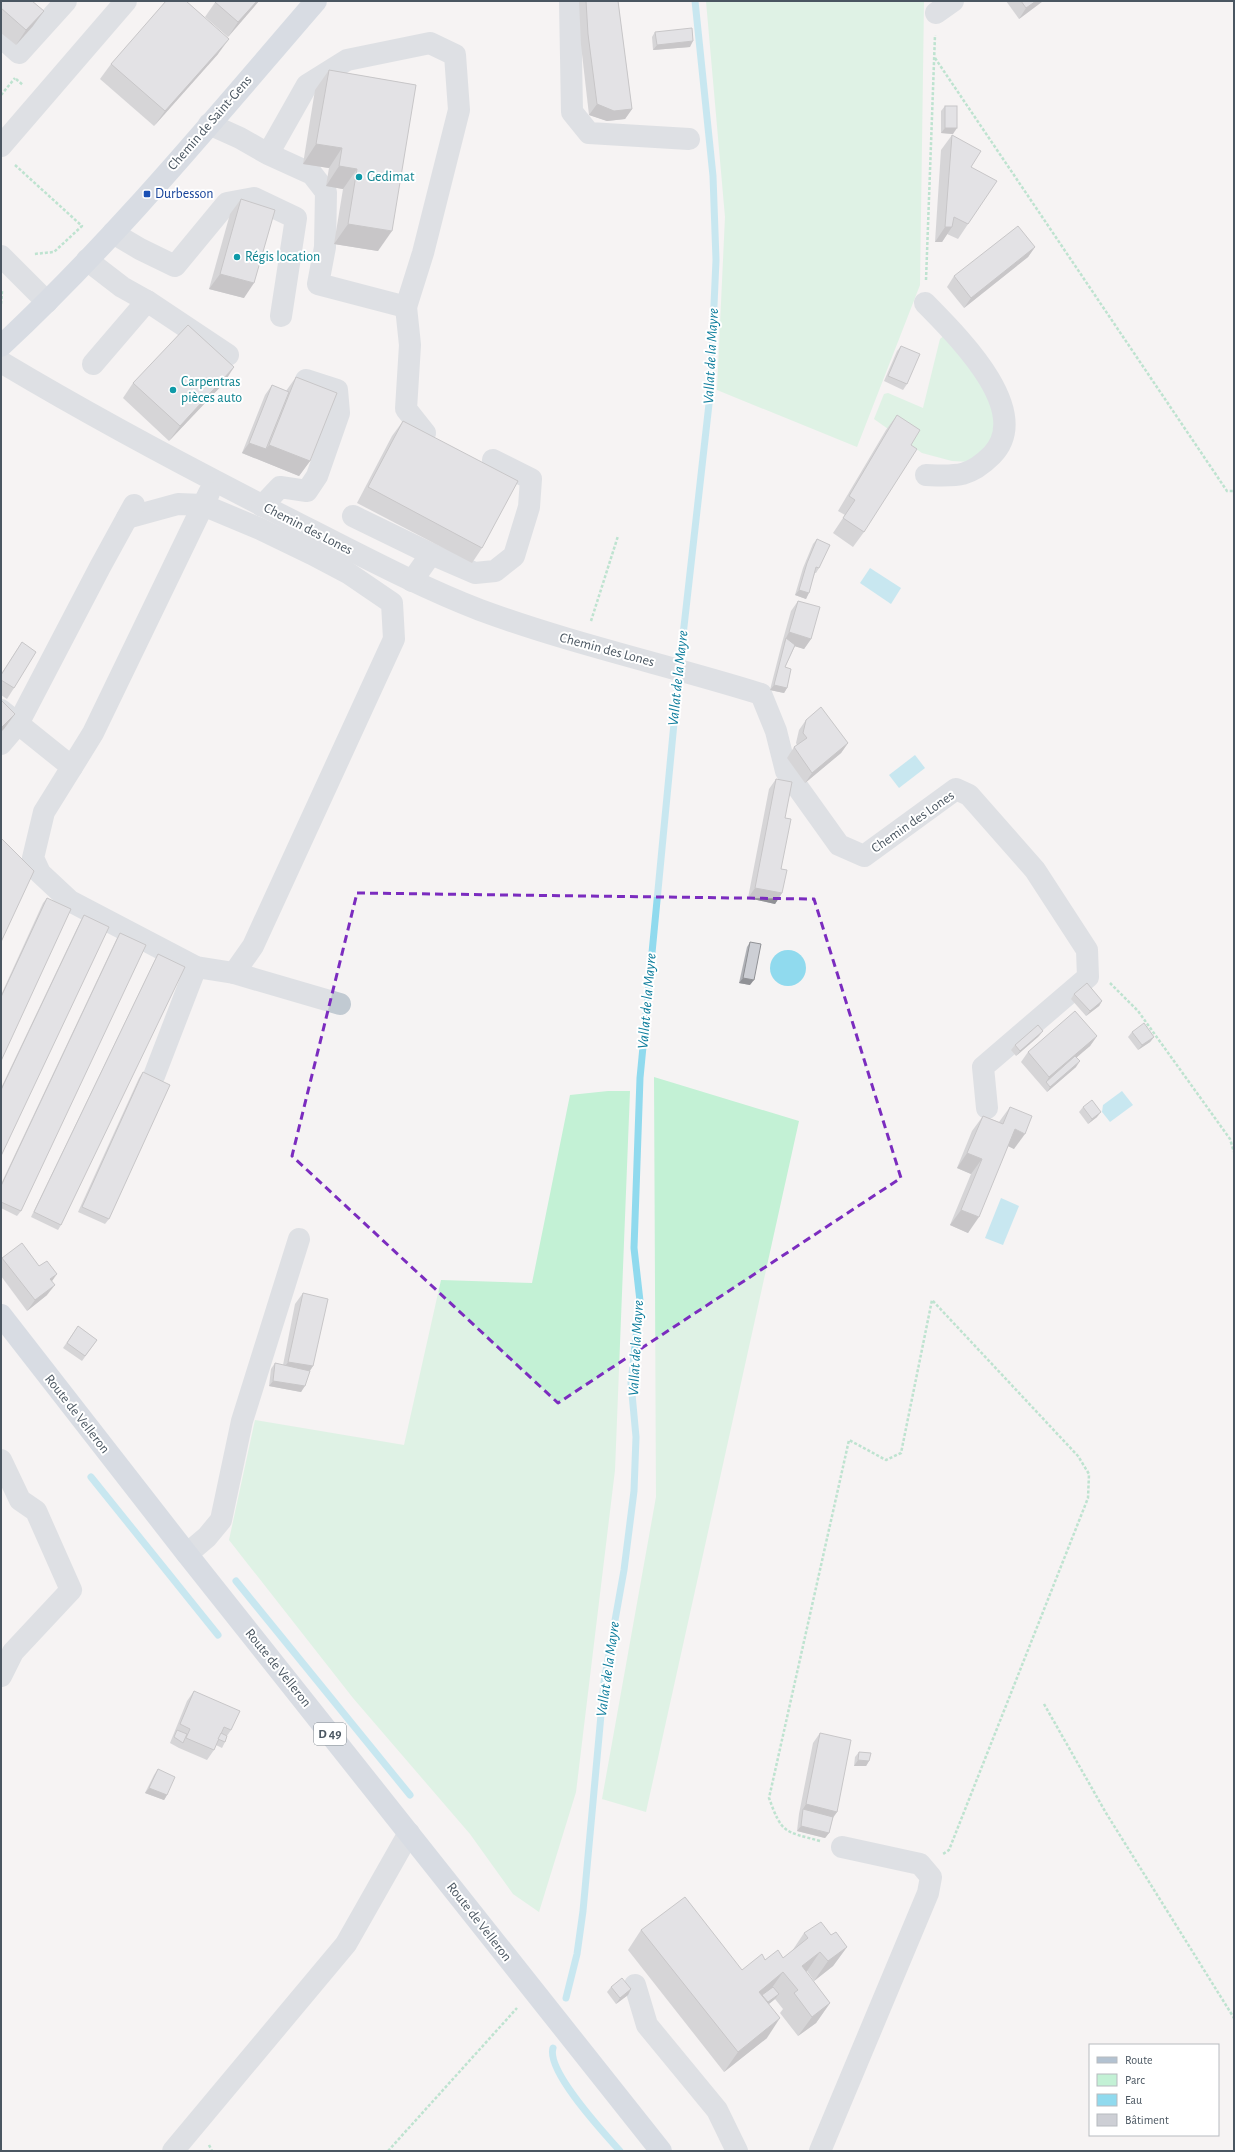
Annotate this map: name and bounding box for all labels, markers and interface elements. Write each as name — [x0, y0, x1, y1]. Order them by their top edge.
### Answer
street label: Chemin de Saint-Gens — [165, 73, 255, 173]
place label: Gedimat — [367, 170, 415, 184]
marker: Gedimat — [354, 172, 364, 182]
place label: Durbesson — [155, 187, 214, 201]
marker: Durbesson — [142, 189, 152, 199]
place label: Régis location — [245, 250, 320, 264]
marker: Régis location — [232, 252, 242, 262]
water label: Vallat de la Mayre — [701, 307, 721, 404]
place label: Carpentras pièces auto — [181, 375, 242, 405]
marker: Carpentras pièces auto — [168, 385, 178, 395]
street label: Chemin des Lones — [261, 501, 355, 557]
water label: Vallat de la Mayre — [666, 629, 691, 726]
street label: Chemin des Lones — [558, 631, 656, 669]
street label: Chemin des Lones — [869, 788, 957, 856]
water label: Vallat de la Mayre — [635, 952, 659, 1049]
water label: Vallat de la Mayre — [626, 1299, 646, 1396]
street label: Route de Velleron — [42, 1372, 112, 1456]
water label: Vallat de la Mayre — [594, 1620, 622, 1718]
street label: Route de Velleron — [242, 1626, 314, 1710]
road number: D 49 — [314, 1723, 346, 1745]
street label: Route de Velleron — [444, 1880, 514, 1964]
legend — [1089, 2044, 1219, 2136]
text: Route — [1125, 2054, 1152, 2066]
text: Parc — [1125, 2074, 1145, 2086]
text: Eau — [1125, 2094, 1142, 2106]
text: Bâtiment — [1125, 2114, 1169, 2126]

